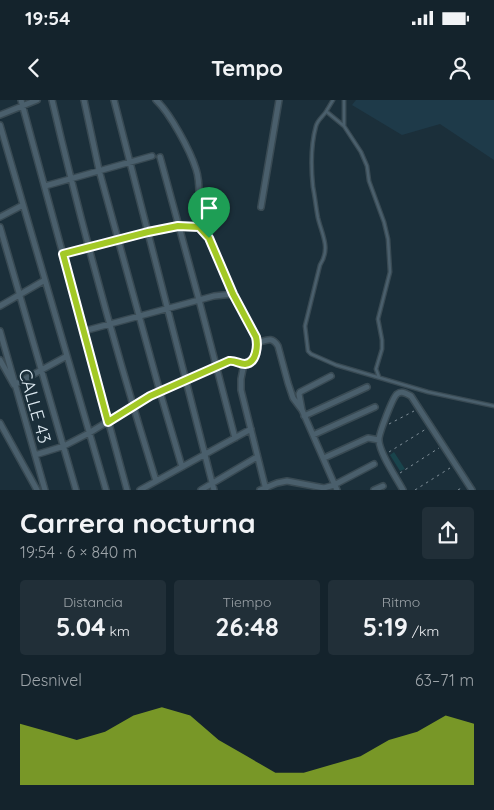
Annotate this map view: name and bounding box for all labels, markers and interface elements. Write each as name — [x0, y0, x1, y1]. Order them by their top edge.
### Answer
text: 19:54 — [25, 6, 71, 30]
icon: back — [20, 54, 48, 82]
text: Tempo — [211, 54, 283, 82]
icon: person — [446, 54, 474, 82]
pin — [188, 187, 230, 238]
icon: arrive — [195, 194, 223, 222]
street label: CALLE 43 — [13, 366, 57, 446]
text: Carrera nocturna — [20, 505, 256, 540]
button: share — [422, 507, 474, 559]
text: 19:54 · 6 × 840 m — [20, 542, 137, 562]
text: Distancia — [63, 593, 123, 611]
text: Tiempo — [222, 593, 272, 611]
text: Ritmo — [382, 593, 420, 611]
text: 5.04 — [56, 611, 106, 642]
text: 26:48 — [215, 611, 279, 642]
text: 5:19 — [363, 611, 408, 642]
text: km — [106, 622, 130, 640]
text: /km — [408, 622, 439, 640]
text: Desnivel — [20, 670, 82, 690]
text: 63–71 m — [415, 670, 474, 690]

